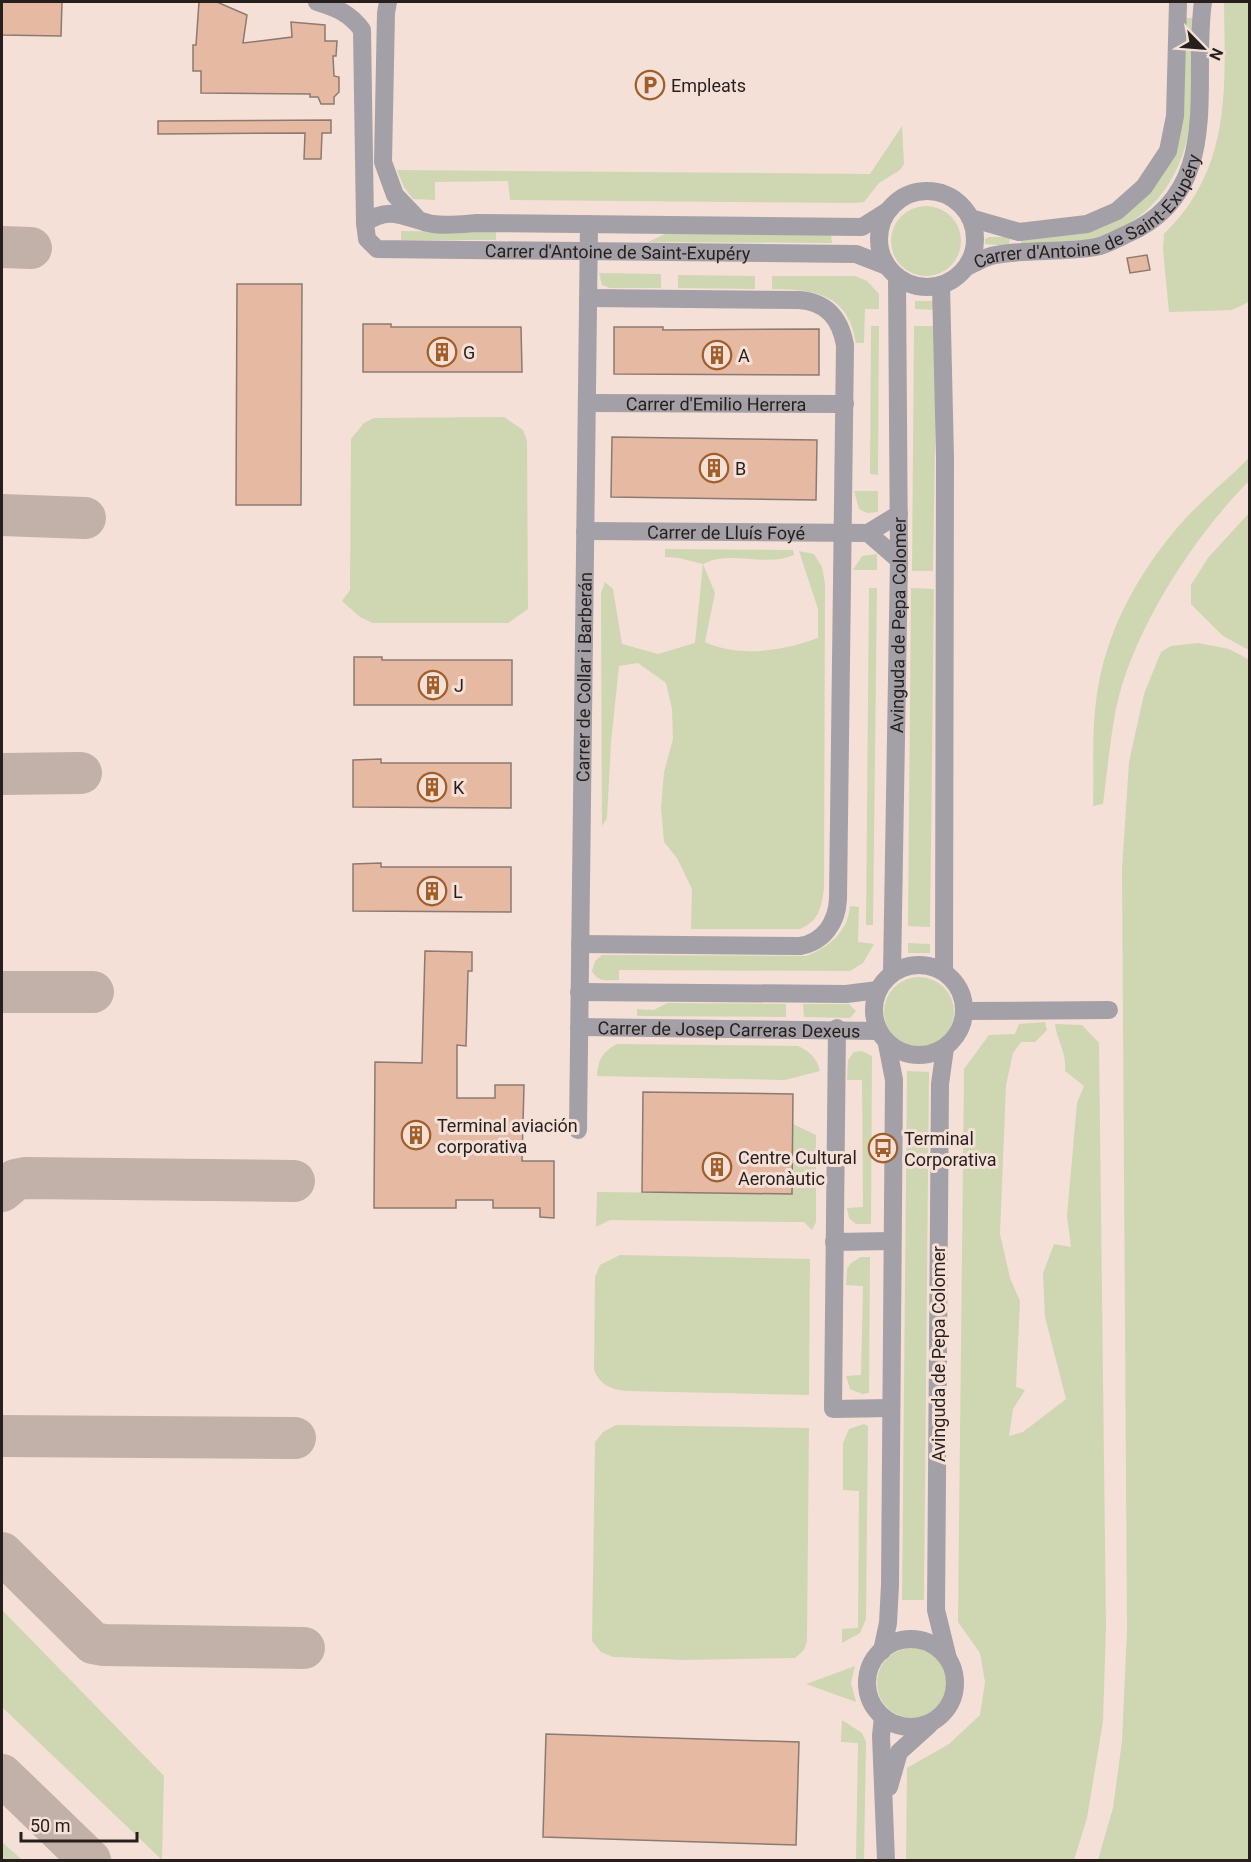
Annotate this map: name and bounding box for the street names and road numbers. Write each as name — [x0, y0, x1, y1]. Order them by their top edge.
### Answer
street label: Carrer d'Antoine de Saint-Exupéry — [970, 151, 1204, 273]
street label: Carrer d'Antoine de Saint-Exupéry — [485, 240, 751, 263]
street label: Carrer d'Emilio Herrera — [626, 393, 806, 414]
street label: Avinguda de Pepa Colomer — [886, 517, 910, 733]
street label: Carrer de Lluís Foyé — [647, 521, 805, 543]
street label: Carrer de Collar i Barberán — [572, 572, 595, 782]
street label: Carrer de Josep Carreras Dexeus — [597, 1017, 861, 1041]
street label: Avinguda de Pepa Colomer — [928, 1246, 949, 1462]

